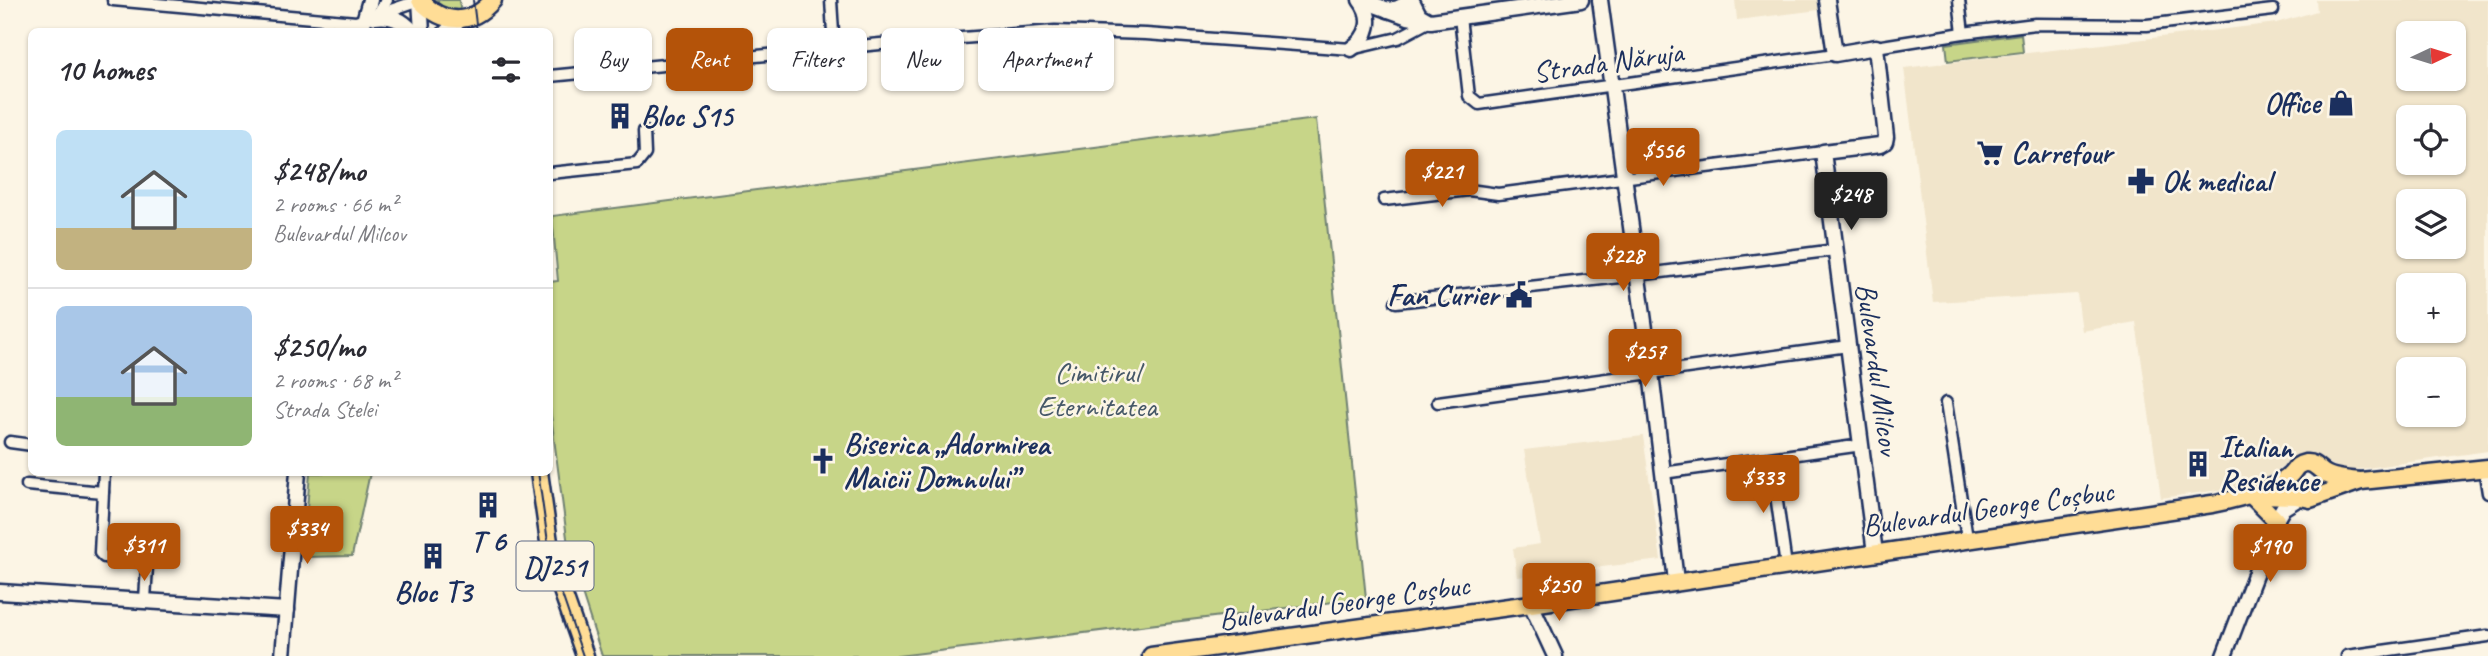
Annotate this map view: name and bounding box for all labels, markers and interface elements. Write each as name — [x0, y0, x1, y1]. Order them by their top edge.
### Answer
north arrow — [2396, 21, 2466, 91]
map controls — [2396, 21, 2466, 427]
chip: Buy — [574, 28, 652, 91]
chip: Rent — [666, 28, 753, 91]
chip: Filters — [767, 28, 867, 91]
chip: New — [881, 28, 964, 91]
chip: Apartment — [978, 28, 1114, 91]
street label: Strada Năruja — [1530, 32, 1687, 91]
text: 10 homes — [56, 51, 154, 89]
icon: filters — [487, 51, 525, 89]
place label: Office — [2264, 84, 2323, 122]
shop icon: Office — [2326, 88, 2356, 118]
place label: Bloc S15 — [641, 97, 736, 135]
building icon: Bloc S15 — [605, 101, 635, 131]
button: locate — [2396, 105, 2466, 175]
pin: $556 — [1622, 128, 1704, 188]
place label: Carrefour — [2011, 134, 2115, 172]
text: $556 — [1642, 136, 1684, 165]
supermarket icon: Carrefour — [1975, 138, 2005, 168]
pin: $221 — [1401, 150, 1483, 209]
text: $248/mo — [273, 152, 365, 190]
text: $221 — [1421, 157, 1463, 186]
icon: home — [112, 158, 196, 242]
place label: Ok medical — [2162, 162, 2277, 200]
pharmacy icon: Ok medical — [2126, 166, 2156, 196]
pin: $248 — [1810, 173, 1892, 232]
text: $248 — [1830, 180, 1872, 209]
button: layers — [2396, 189, 2466, 259]
text: 2 rooms · 66 m² — [273, 190, 397, 219]
text: Bulevardul Milcov — [273, 219, 406, 248]
pin: $228 — [1582, 233, 1664, 293]
text: $228 — [1602, 241, 1644, 270]
button: + — [2396, 273, 2466, 343]
place label: Fan Curier — [1387, 276, 1501, 314]
public building icon: Fan Curier — [1504, 280, 1534, 310]
street label: Bulevardul Milcov — [1847, 281, 1909, 459]
text: $250/mo — [273, 328, 365, 366]
pin: $257 — [1604, 330, 1686, 389]
icon: home — [112, 334, 196, 418]
text: $257 — [1625, 337, 1665, 366]
park label: Cimitirul Eternitatea — [1037, 353, 1159, 425]
button: − — [2396, 357, 2466, 427]
text: 2 rooms · 68 m² — [273, 366, 397, 395]
text: Strada Stelei — [273, 395, 377, 424]
place label: Biserica „Adormirea Maicii Domnului” — [844, 425, 1052, 497]
place label: Italian Residence — [2219, 428, 2321, 500]
church icon: Biserica „Adormirea Maicii Domnului” — [808, 446, 838, 476]
building icon: Italian Residence — [2183, 449, 2213, 479]
pin: $333 — [1722, 456, 1804, 515]
text: $333 — [1742, 463, 1784, 492]
street label: Bulevardul George Coșbuc — [1860, 471, 2117, 544]
building icon: T 6 — [473, 490, 503, 520]
pin: $334 — [266, 506, 348, 566]
text: $334 — [286, 514, 328, 543]
place label: T 6 — [470, 522, 507, 560]
pin: $311 — [103, 524, 185, 583]
pin: $190 — [2229, 524, 2311, 584]
text: $311 — [123, 531, 165, 560]
text: $190 — [2249, 532, 2291, 561]
building icon: Bloc T3 — [418, 541, 448, 571]
road number: DJ251 — [516, 542, 594, 590]
pin: $250 — [1518, 564, 1600, 623]
street label: Bulevardul George Coșbuc — [1216, 565, 1473, 638]
text: $250 — [1538, 571, 1580, 600]
place label: Bloc T3 — [394, 573, 474, 611]

